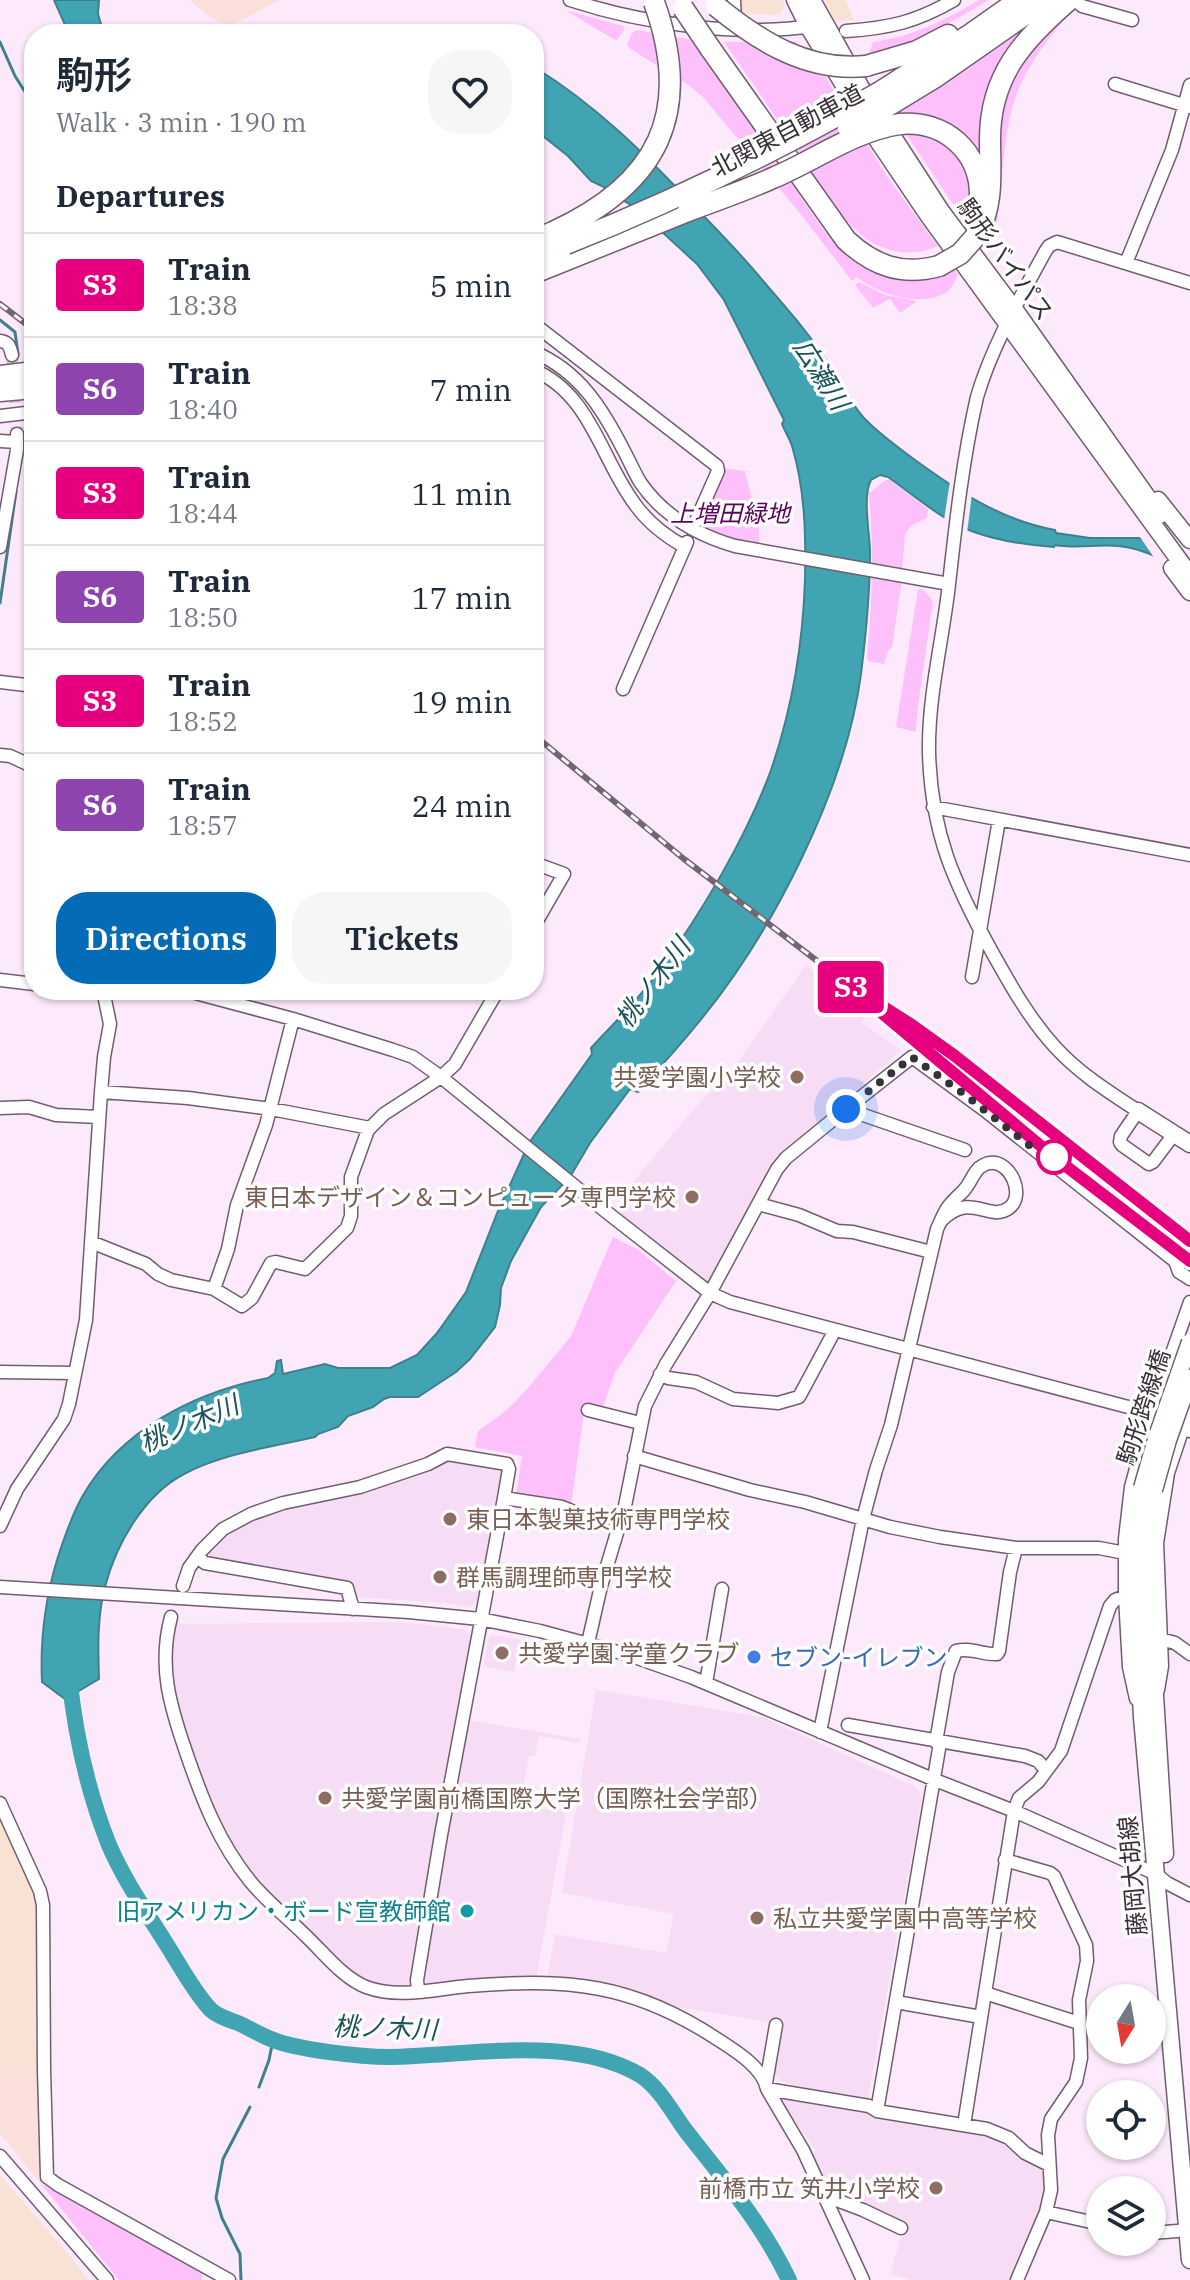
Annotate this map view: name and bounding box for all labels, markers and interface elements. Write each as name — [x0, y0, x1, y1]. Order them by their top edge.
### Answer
text: 駒形 — [56, 50, 132, 99]
button: heart — [428, 50, 512, 134]
street label: 北関東自動車道 — [705, 76, 869, 184]
text: Walk · 3 min · 190 m — [56, 105, 307, 139]
text: Departures — [56, 176, 225, 215]
street label: 駒形バイパス — [951, 192, 1061, 326]
text: Train — [168, 249, 251, 288]
text: S3 — [83, 266, 117, 303]
text: 5 min — [430, 266, 512, 305]
text: 18:38 — [168, 288, 238, 322]
water label: 広瀬川 — [787, 332, 859, 419]
text: Train — [168, 353, 251, 392]
text: S6 — [83, 370, 117, 407]
text: 7 min — [430, 370, 512, 409]
text: 18:40 — [168, 392, 238, 426]
text: Train — [168, 457, 251, 496]
text: S3 — [83, 474, 117, 511]
text: 11 min — [412, 474, 512, 513]
text: 18:44 — [168, 496, 238, 530]
park label: 上増田緑地 — [670, 497, 793, 529]
text: Train — [168, 561, 251, 600]
text: S6 — [83, 578, 117, 615]
text: 17 min — [412, 578, 512, 617]
text: 18:50 — [168, 600, 238, 634]
text: Train — [168, 665, 251, 704]
text: S3 — [83, 682, 117, 719]
text: 19 min — [412, 682, 512, 721]
text: 18:52 — [168, 704, 238, 738]
text: Train — [168, 769, 251, 808]
text: S6 — [83, 786, 117, 823]
text: 24 min — [412, 786, 512, 825]
text: 18:57 — [168, 808, 238, 842]
button: Directions — [56, 892, 276, 984]
button: Tickets — [292, 892, 512, 984]
water label: 桃ノ木川 — [607, 928, 699, 1034]
line badge: S3 — [815, 961, 887, 1013]
text: S3 — [834, 968, 868, 1005]
place label: 共愛学園小学校 — [613, 1061, 781, 1093]
marker: 共愛学園小学校 — [788, 1068, 806, 1086]
your location — [826, 1089, 866, 1129]
unlabelled marker — [1037, 1140, 1071, 1174]
place label: 東日本デザイン＆コンピュータ専門学校 — [244, 1181, 676, 1213]
marker: 東日本デザイン＆コンピュータ専門学校 — [683, 1188, 701, 1206]
street label: 駒形跨線橋 — [1109, 1345, 1177, 1469]
water label: 桃ノ木川 — [134, 1386, 246, 1459]
place label: 東日本製菓技術専門学校 — [466, 1503, 730, 1535]
marker: 東日本製菓技術専門学校 — [441, 1510, 459, 1528]
place label: 群馬調理師専門学校 — [456, 1561, 672, 1593]
marker: 群馬調理師専門学校 — [431, 1568, 449, 1586]
place label: 共愛学園 学童クラブ — [518, 1637, 740, 1669]
place label: セブン-イレブン — [770, 1641, 947, 1673]
marker: 共愛学園 学童クラブ — [493, 1644, 511, 1662]
marker: セブン-イレブン — [745, 1648, 763, 1666]
place label: 共愛学園前橋国際大学（国際社会学部） — [341, 1782, 773, 1814]
marker: 共愛学園前橋国際大学（国際社会学部） — [316, 1789, 334, 1807]
street label: 藤岡大胡線 — [1111, 1815, 1153, 1937]
place label: 旧アメリカン・ボード宣教師館 — [116, 1895, 451, 1927]
marker: 旧アメリカン・ボード宣教師館 — [458, 1902, 476, 1920]
place label: 私立共愛学園中高等学校 — [773, 1902, 1037, 1934]
marker: 私立共愛学園中高等学校 — [748, 1909, 766, 1927]
north arrow — [1086, 1984, 1166, 2064]
map controls — [1086, 1984, 1166, 2256]
water label: 桃ノ木川 — [332, 2008, 441, 2046]
button: locate — [1086, 2080, 1166, 2160]
place label: 前橋市立 笂井小学校 — [698, 2172, 920, 2204]
button: layers — [1086, 2176, 1166, 2256]
marker: 前橋市立 笂井小学校 — [927, 2179, 945, 2197]

